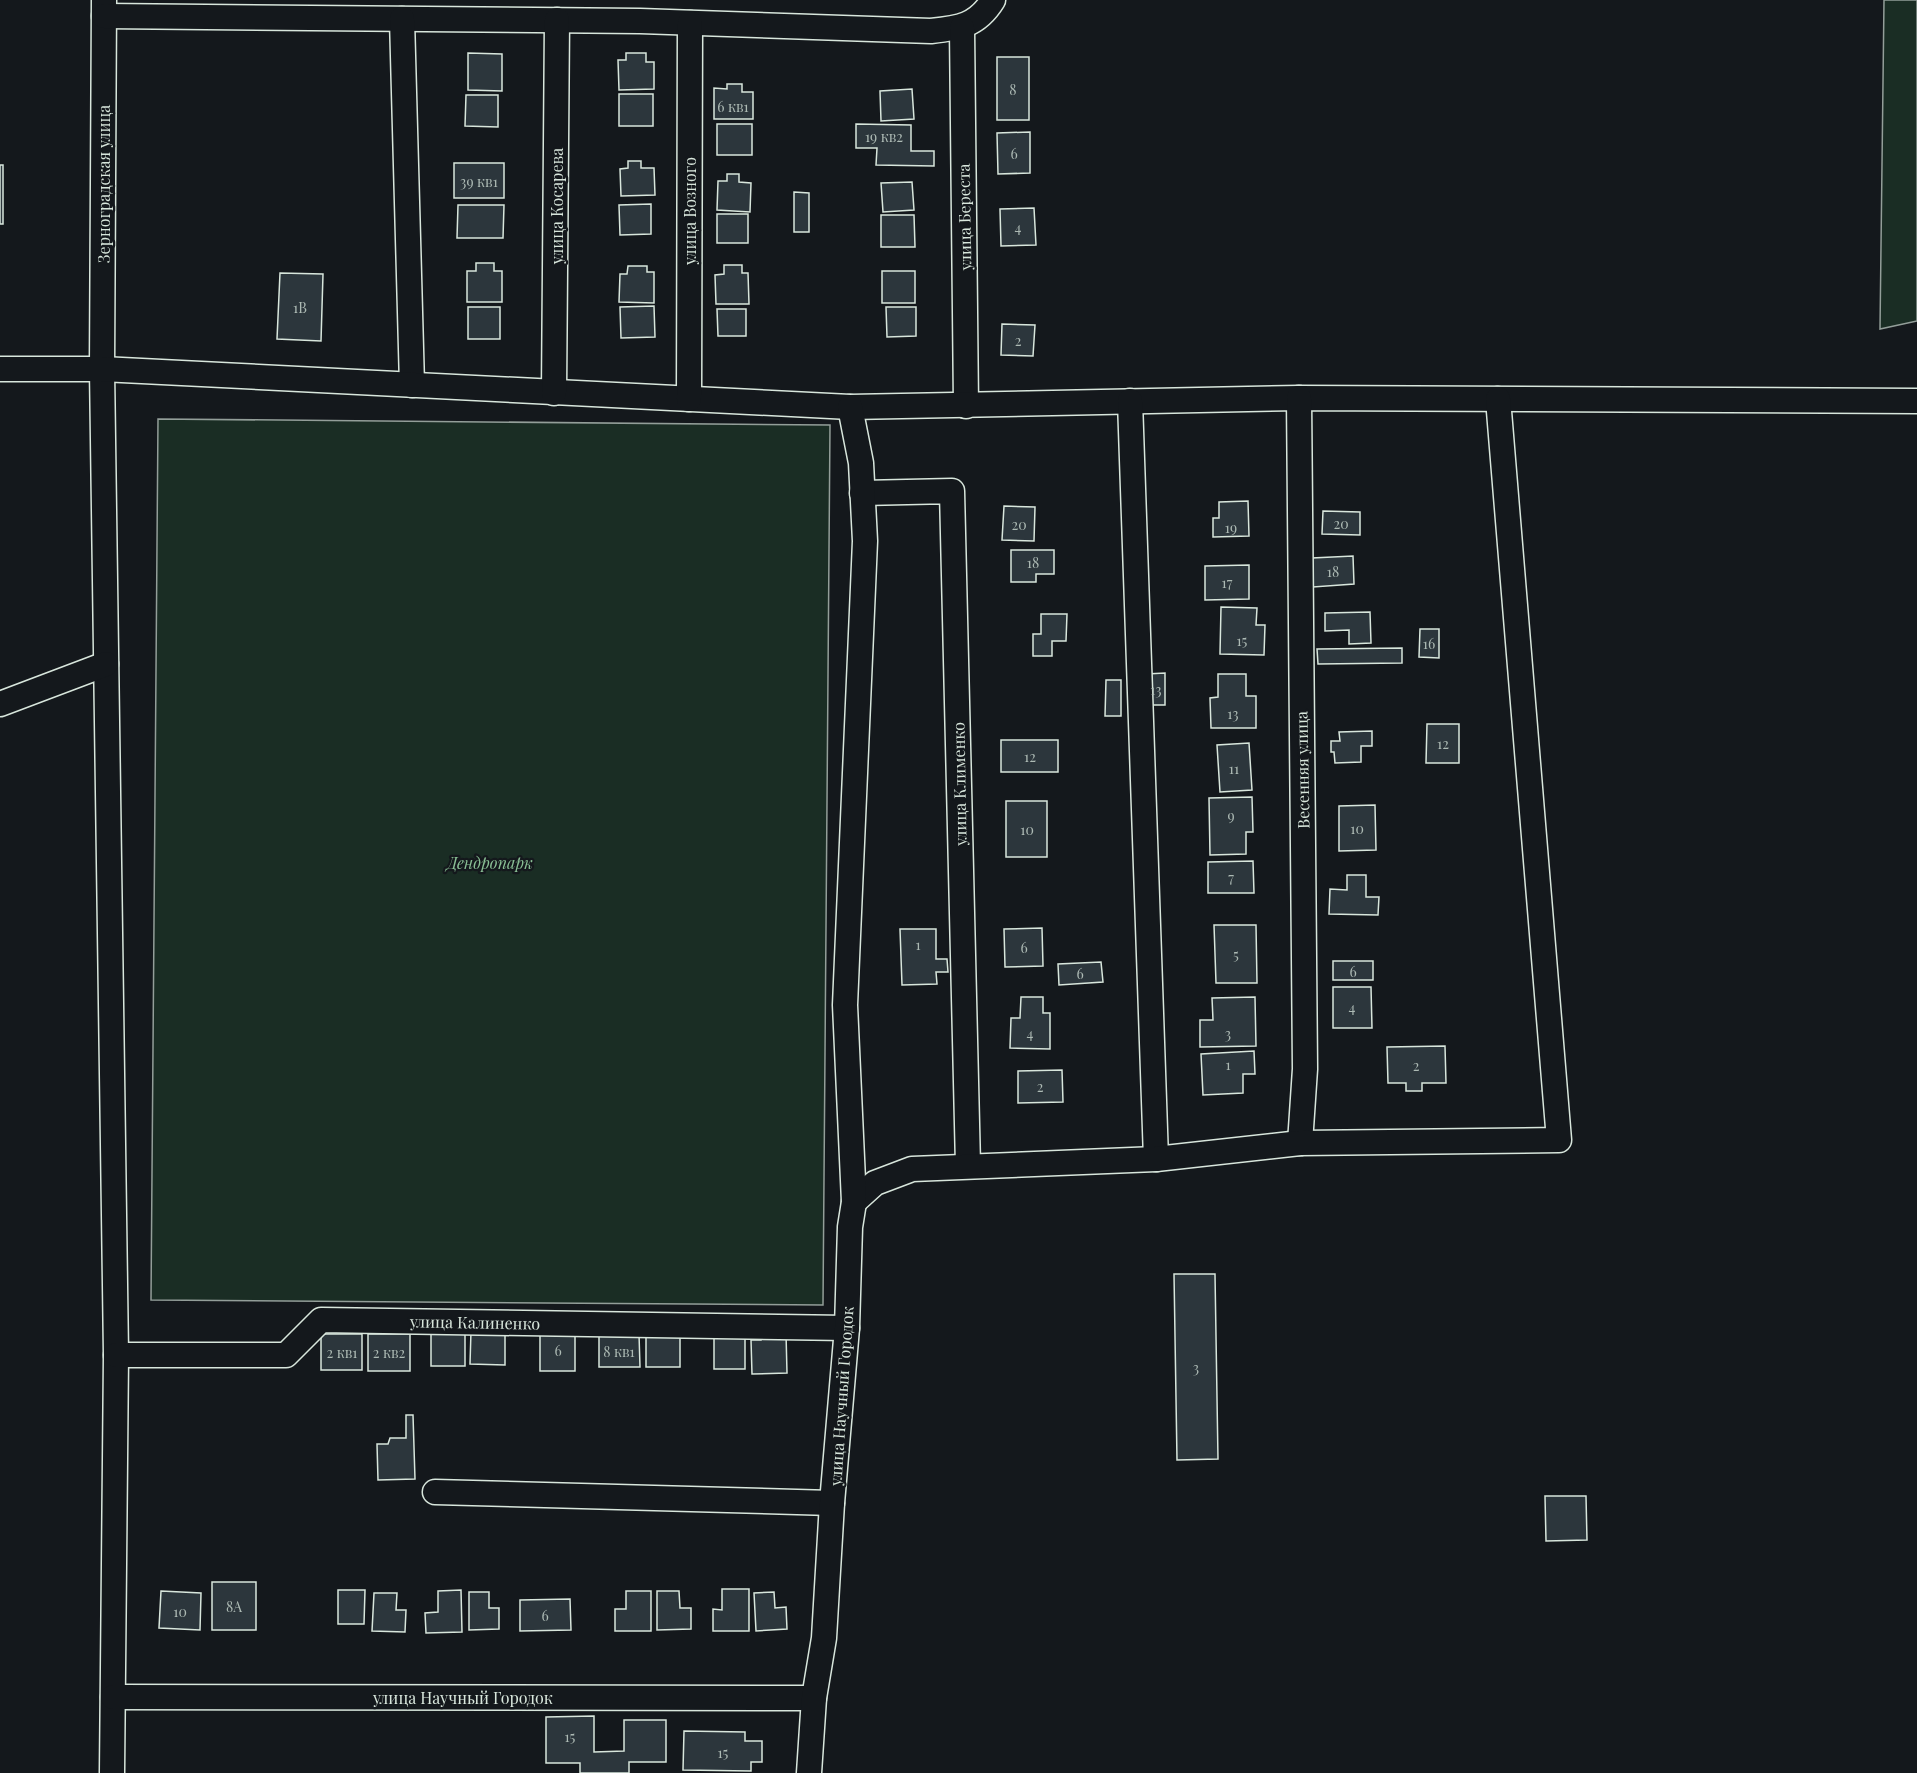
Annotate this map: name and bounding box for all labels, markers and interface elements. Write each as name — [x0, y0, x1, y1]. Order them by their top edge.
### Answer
house number: 8 — [1009, 80, 1017, 99]
house number: 6 кв1 — [717, 97, 749, 116]
street label: Зерноградская улица — [93, 105, 114, 263]
house number: 19 кв2 — [865, 127, 903, 146]
house number: 6 — [1010, 144, 1018, 163]
street label: улица Косарева — [546, 148, 567, 265]
street label: улица Возного — [679, 157, 700, 266]
street label: улица Береста — [953, 163, 975, 272]
house number: 39 кв1 — [460, 172, 498, 191]
house number: 4 — [1015, 218, 1022, 237]
house number: 1В — [293, 298, 307, 317]
house number: 2 — [1015, 331, 1022, 350]
house number: 20 — [1333, 514, 1349, 533]
house number: 20 — [1011, 515, 1027, 534]
house number: 19 — [1225, 518, 1237, 537]
house number: 18 — [1027, 553, 1039, 572]
house number: 18 — [1327, 562, 1339, 581]
house number: 17 — [1222, 573, 1233, 592]
house number: 15 — [1237, 631, 1248, 650]
house number: 16 — [1423, 634, 1435, 653]
house number: 13 — [1150, 680, 1162, 699]
house number: 13 — [1227, 704, 1239, 723]
street label: Весенняя улица — [1290, 711, 1314, 829]
street label: улица Клименко — [947, 722, 971, 847]
house number: 12 — [1437, 734, 1449, 753]
house number: 12 — [1024, 747, 1036, 766]
house number: 11 — [1229, 759, 1239, 778]
house number: 9 — [1227, 806, 1235, 825]
house number: 10 — [1350, 819, 1364, 838]
house number: 10 — [1020, 820, 1034, 839]
park label: Дендропарк — [444, 852, 533, 873]
house number: 7 — [1228, 868, 1234, 887]
house number: 1 — [915, 935, 921, 954]
house number: 6 — [1020, 938, 1028, 957]
house number: 5 — [1233, 945, 1239, 964]
house number: 6 — [1349, 962, 1357, 981]
house number: 6 — [1076, 964, 1084, 983]
house number: 4 — [1349, 998, 1356, 1017]
house number: 4 — [1027, 1024, 1034, 1043]
house number: 3 — [1225, 1024, 1231, 1043]
house number: 1 — [1225, 1055, 1231, 1074]
house number: 2 — [1413, 1056, 1420, 1075]
house number: 2 — [1037, 1077, 1044, 1096]
street label: улица Научный Городок — [824, 1305, 858, 1488]
street label: улица Калиненко — [409, 1310, 541, 1334]
house number: 6 — [554, 1341, 562, 1360]
house number: 8 кв1 — [603, 1342, 635, 1361]
house number: 2 кв1 — [326, 1343, 358, 1362]
house number: 2 кв2 — [373, 1343, 406, 1362]
house number: 3 — [1193, 1358, 1199, 1377]
house number: 8А — [226, 1597, 242, 1616]
house number: 10 — [173, 1602, 187, 1621]
house number: 6 — [541, 1606, 549, 1625]
street label: улица Научный Городок — [372, 1687, 553, 1708]
house number: 15 — [565, 1727, 576, 1746]
house number: 15 — [718, 1743, 729, 1762]

